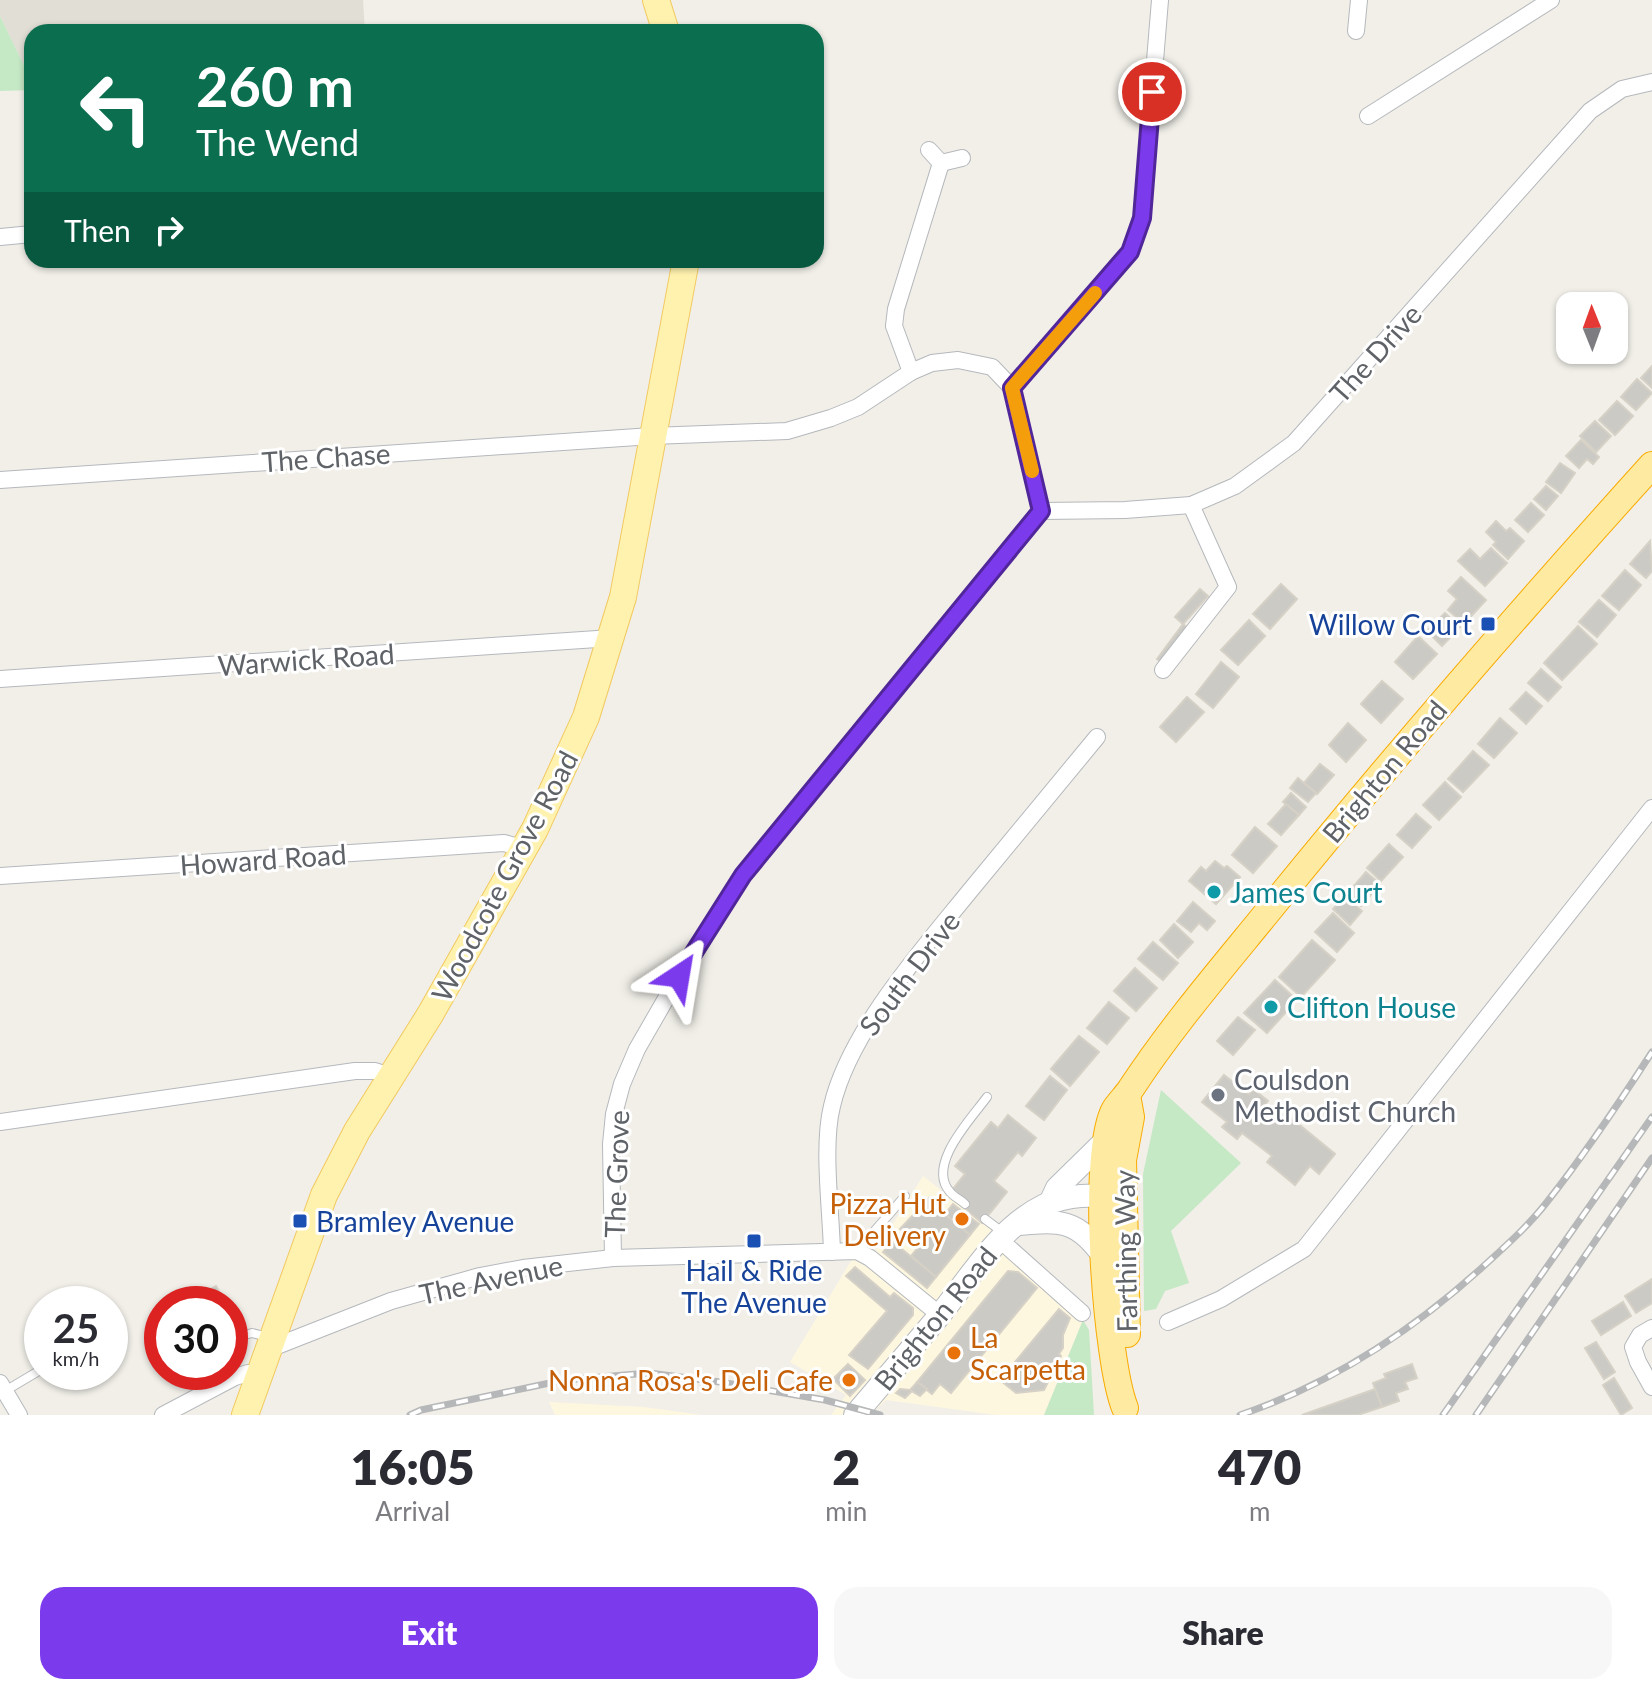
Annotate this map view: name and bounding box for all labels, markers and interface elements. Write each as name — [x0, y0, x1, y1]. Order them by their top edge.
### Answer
text: 260 m — [196, 52, 354, 119]
icon: left — [64, 56, 168, 160]
pin — [1118, 58, 1186, 126]
icon: arrive — [1130, 70, 1174, 114]
text: The Wend — [196, 120, 359, 164]
icon: right — [147, 208, 191, 252]
text: Then — [64, 212, 131, 248]
north arrow — [1556, 292, 1628, 364]
map controls — [1556, 292, 1628, 364]
street label: The Drive — [1322, 297, 1428, 409]
street label: The Chase — [260, 436, 392, 478]
place label: Willow Court — [1309, 607, 1472, 641]
marker: Willow Court — [1479, 615, 1497, 633]
street label: Warwick Road — [216, 636, 396, 682]
street label: Brighton Road — [1315, 693, 1453, 849]
street label: Woodcote Grove Road — [424, 745, 584, 1007]
street label: Howard Road — [179, 836, 347, 882]
place label: James Court — [1230, 875, 1382, 909]
marker: James Court — [1205, 883, 1223, 901]
street label: South Drive — [851, 904, 967, 1042]
position arrow — [637, 934, 721, 1018]
place label: Clifton House — [1287, 990, 1456, 1024]
marker: Clifton House — [1262, 998, 1280, 1016]
place label: Coulsdon Methodist Church — [1234, 1062, 1456, 1128]
marker: Coulsdon Methodist Church — [1209, 1086, 1227, 1104]
street label: The Grove — [597, 1109, 635, 1239]
street label: Farthing Way — [1107, 1169, 1143, 1333]
place label: Pizza Hut Delivery — [829, 1186, 947, 1252]
place label: Bramley Avenue — [316, 1204, 514, 1238]
marker: Pizza Hut Delivery — [953, 1210, 971, 1228]
marker: Bramley Avenue — [291, 1212, 309, 1230]
marker: Hail & Ride The Avenue — [745, 1232, 763, 1250]
street label: Brighton Road — [867, 1239, 1003, 1397]
street label: The Avenue — [416, 1247, 566, 1311]
place label: Hail & Ride The Avenue — [681, 1253, 827, 1319]
speed limit sign: 30 — [144, 1286, 248, 1390]
text: 25 — [53, 1304, 99, 1352]
place label: La Scarpetta — [970, 1320, 1086, 1386]
marker: La Scarpetta — [945, 1344, 963, 1362]
text: km/h — [53, 1346, 99, 1370]
place label: Nonna Rosa's Deli Cafe — [548, 1363, 833, 1397]
marker: Nonna Rosa's Deli Cafe — [840, 1371, 858, 1389]
text: 16:05 — [351, 1438, 475, 1495]
text: 2 — [832, 1438, 860, 1495]
text: 470 — [1218, 1438, 1301, 1495]
text: Arrival — [375, 1495, 450, 1527]
text: min — [825, 1495, 867, 1527]
text: m — [1249, 1495, 1270, 1527]
button: Exit — [40, 1587, 818, 1679]
button: Share — [834, 1587, 1612, 1679]

